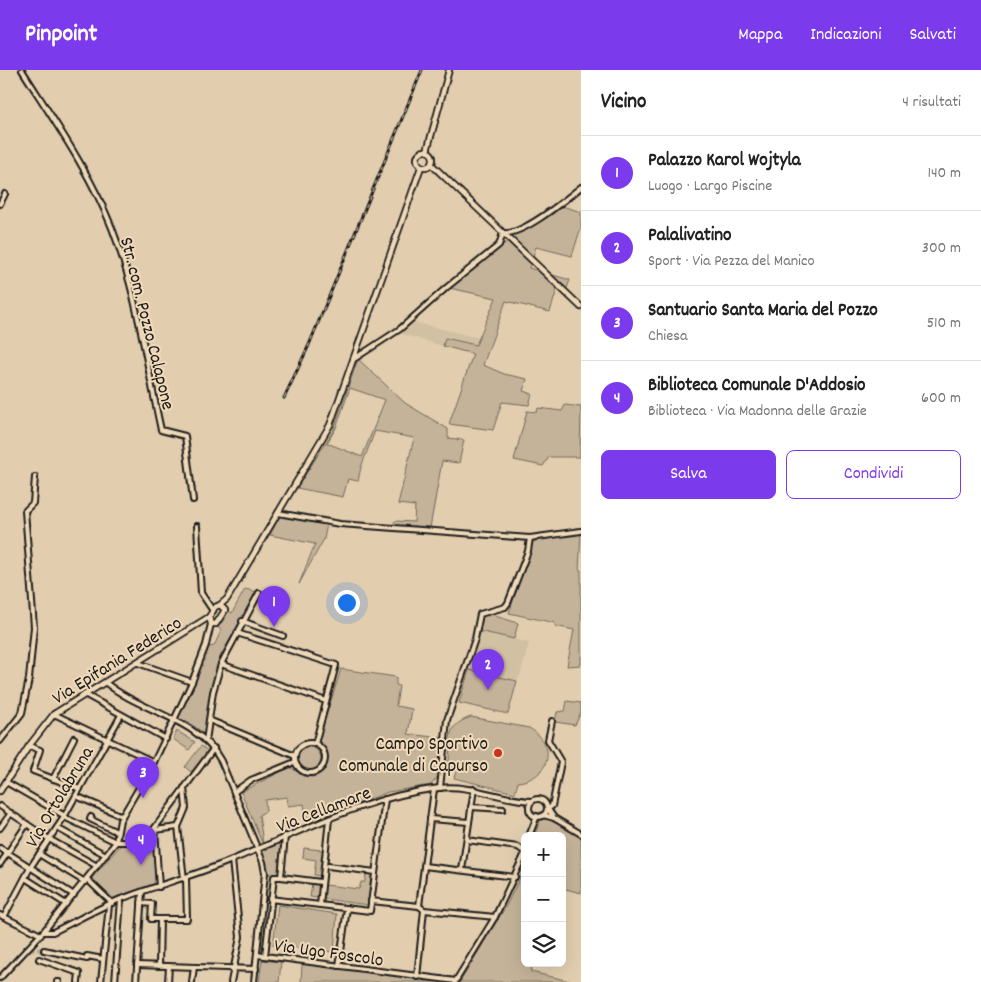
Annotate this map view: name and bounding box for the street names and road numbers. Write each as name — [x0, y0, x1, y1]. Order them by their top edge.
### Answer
street label: Str. com. Pozzo Calapone — [111, 235, 180, 413]
street label: Via Epifania Federico — [48, 611, 188, 713]
street label: Via Ortolabruna — [20, 741, 102, 854]
street label: Via Cellamare — [273, 781, 375, 842]
street label: Via Ugo Foscolo — [272, 933, 385, 976]

